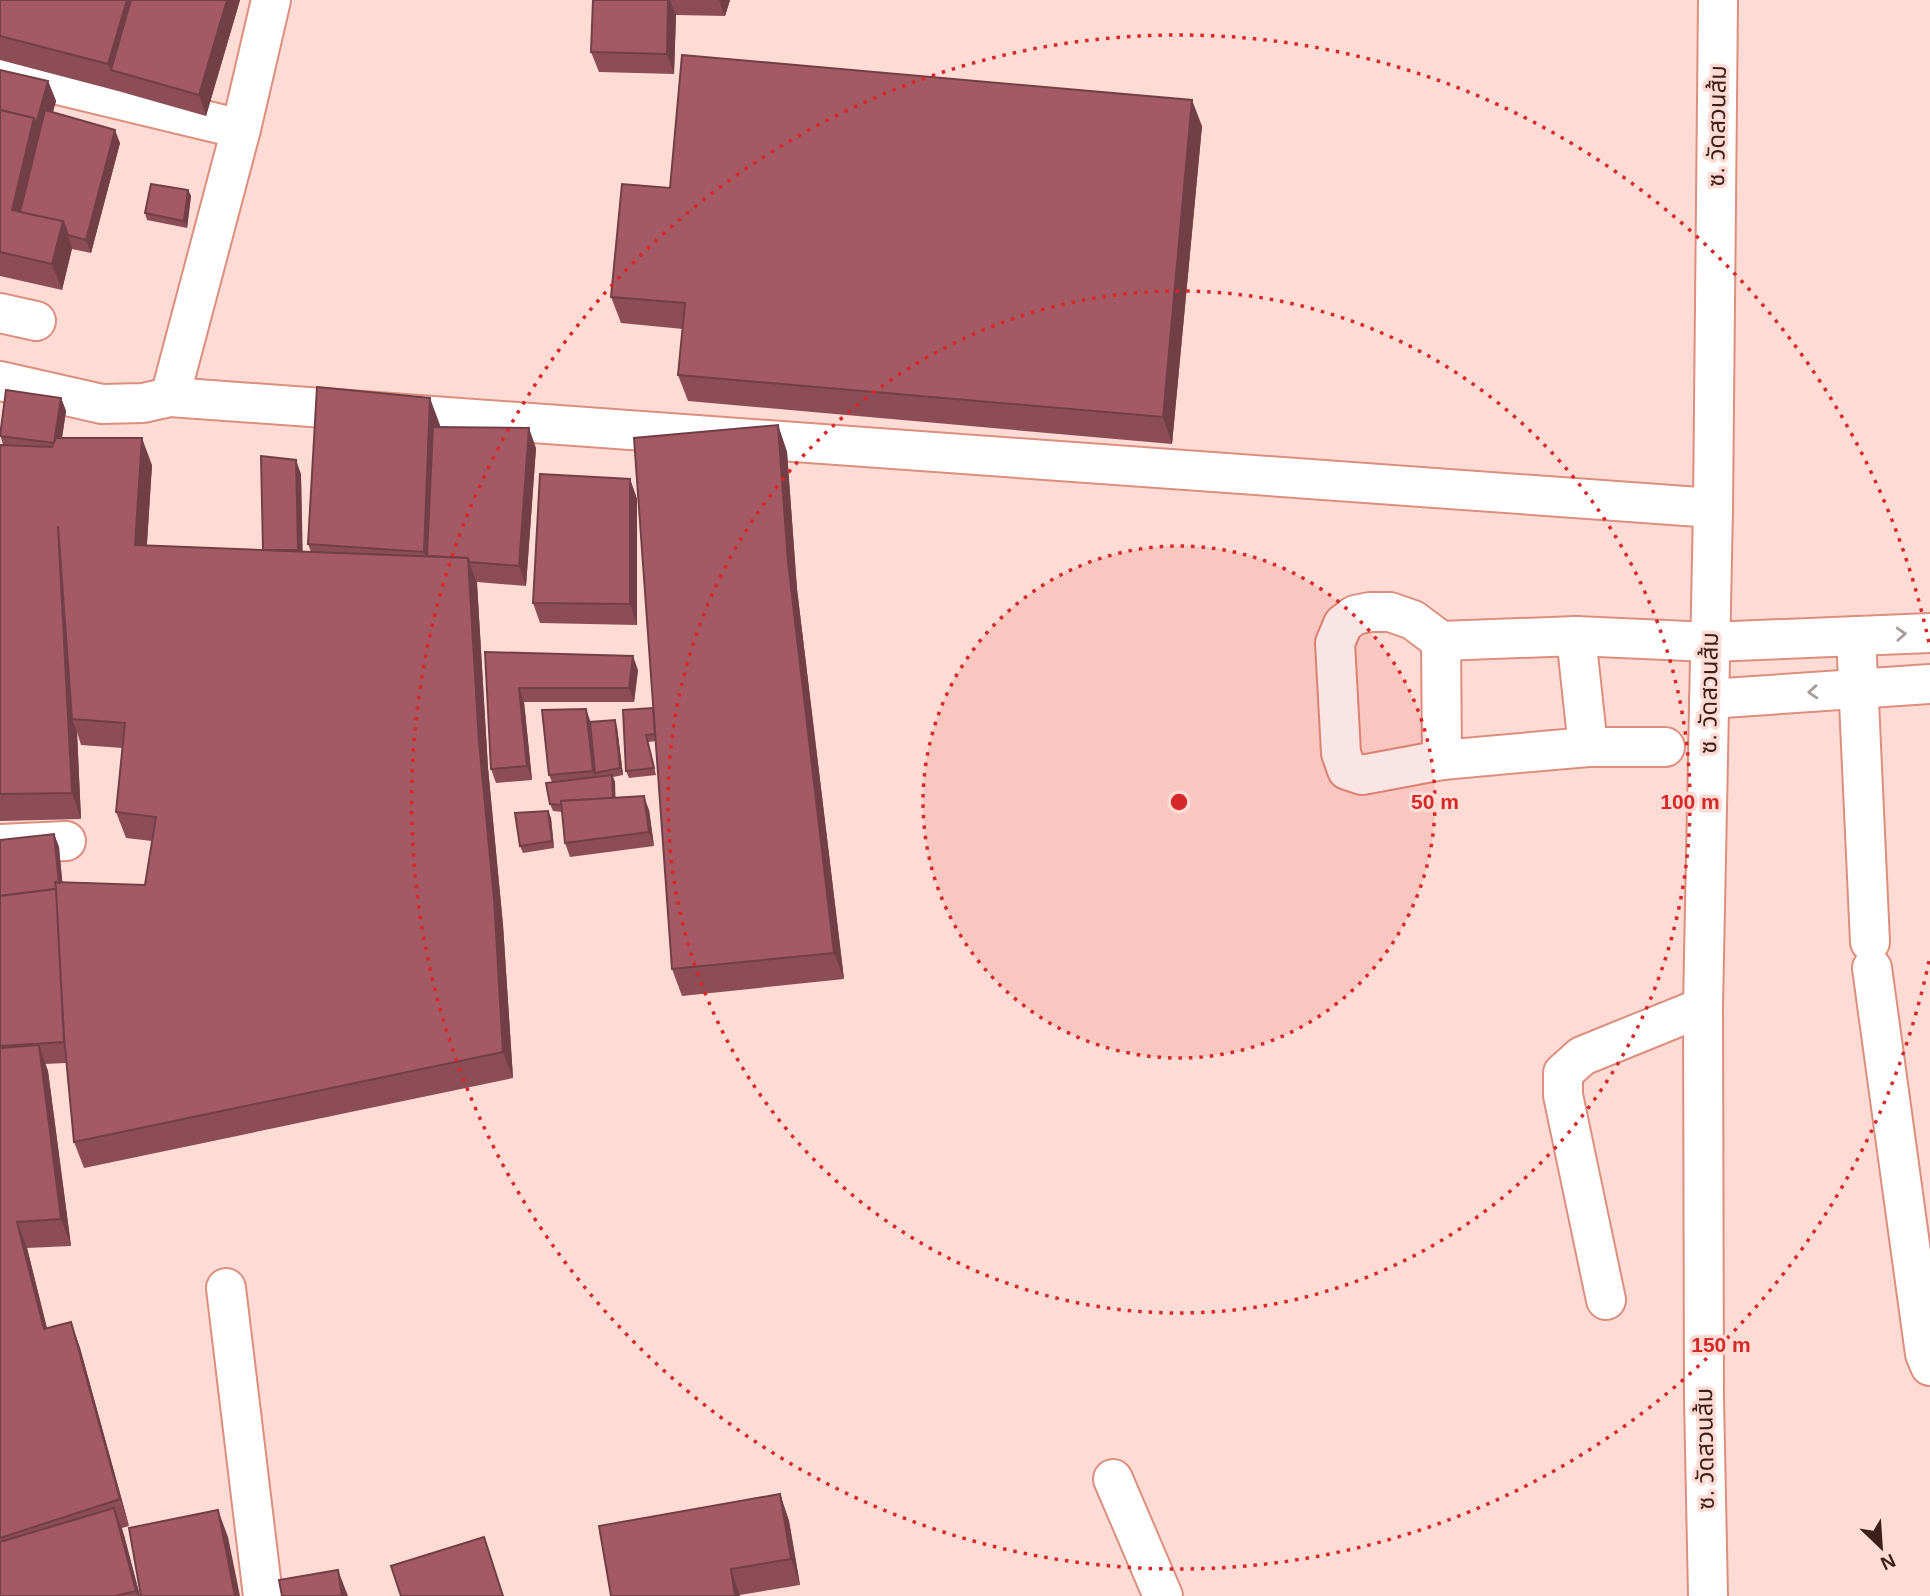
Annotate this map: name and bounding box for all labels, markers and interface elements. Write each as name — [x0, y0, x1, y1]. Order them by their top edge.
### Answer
street label: ซ. วัดสวนส้ม — [1702, 65, 1731, 187]
one-way arrow — [1896, 626, 1907, 641]
street label: ซ. วัดสวนส้ม — [1694, 632, 1723, 754]
one-way arrow — [1807, 684, 1818, 699]
centre of rings — [1167, 790, 1191, 814]
text: 50 m — [1411, 790, 1459, 813]
text: 100 m — [1660, 790, 1720, 813]
text: 150 m — [1691, 1333, 1751, 1356]
street label: ซ. วัดสวนส้ม — [1690, 1388, 1719, 1510]
north arrow — [1846, 1512, 1916, 1582]
text: N — [1877, 1550, 1899, 1574]

